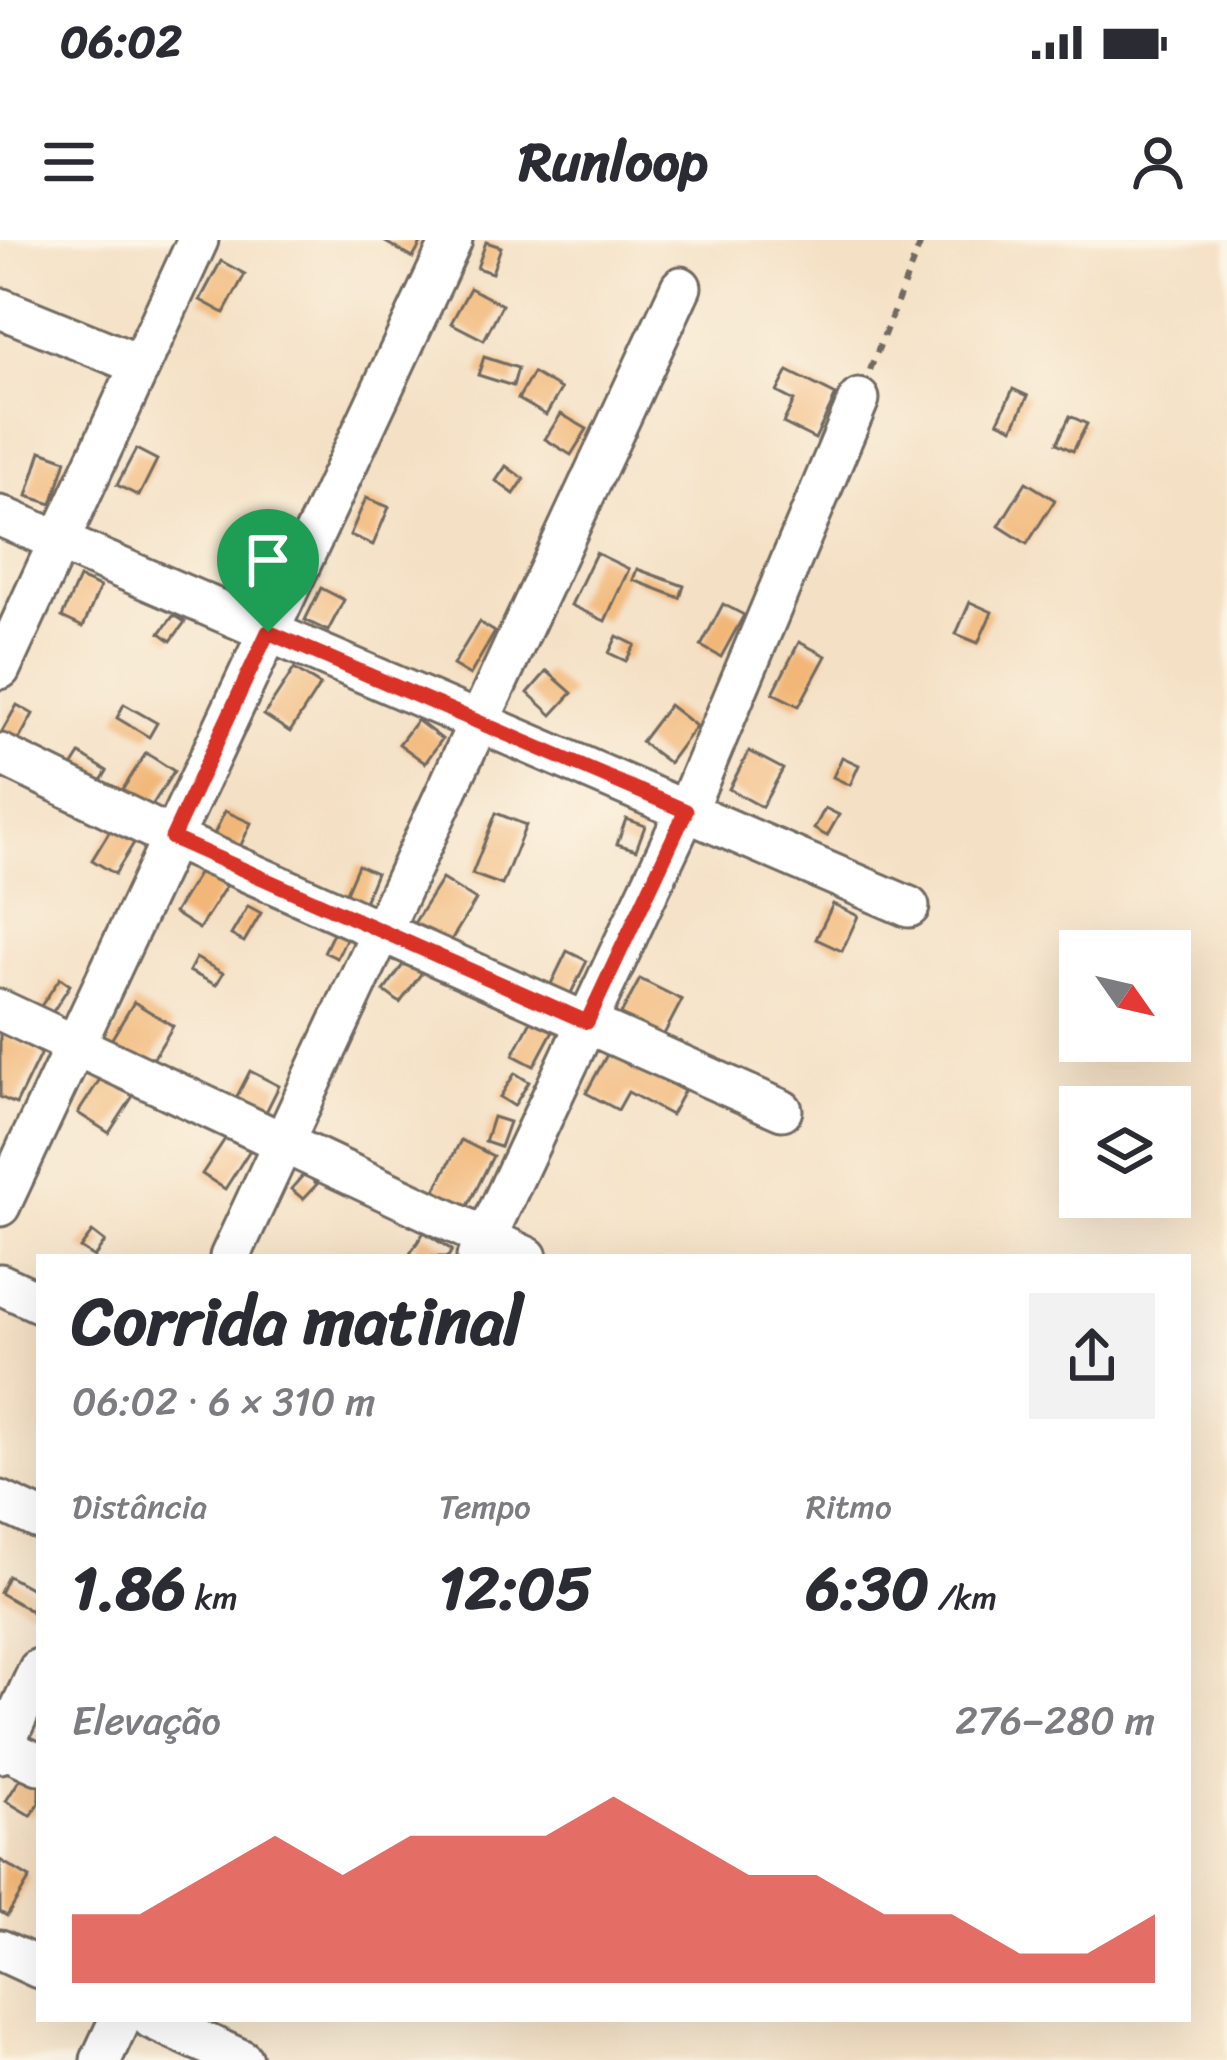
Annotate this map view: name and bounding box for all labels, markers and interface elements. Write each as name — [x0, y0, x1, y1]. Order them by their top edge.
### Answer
text: 06:02 — [60, 2, 182, 82]
text: Runloop — [519, 114, 708, 210]
icon: menu — [36, 129, 102, 195]
icon: person — [1125, 129, 1191, 195]
pin — [217, 509, 319, 632]
icon: arrive — [235, 527, 301, 593]
north arrow — [1059, 930, 1191, 1062]
map controls — [1059, 930, 1191, 1218]
button: layers — [1059, 1086, 1191, 1218]
text: Corrida matinal — [72, 1263, 523, 1380]
button: share — [1029, 1293, 1155, 1419]
text: 06:02 · 6 × 310 m — [72, 1367, 375, 1436]
text: Distância — [72, 1478, 207, 1536]
text: Tempo — [439, 1478, 531, 1536]
text: Ritmo — [806, 1478, 892, 1536]
text: 1.86 — [72, 1536, 186, 1642]
text: 12:05 — [439, 1536, 592, 1642]
text: 6:30 — [806, 1536, 929, 1642]
text: km — [186, 1569, 238, 1627]
text: /km — [929, 1569, 997, 1627]
text: Elevação — [72, 1686, 221, 1755]
text: 276–280 m — [955, 1686, 1155, 1755]

